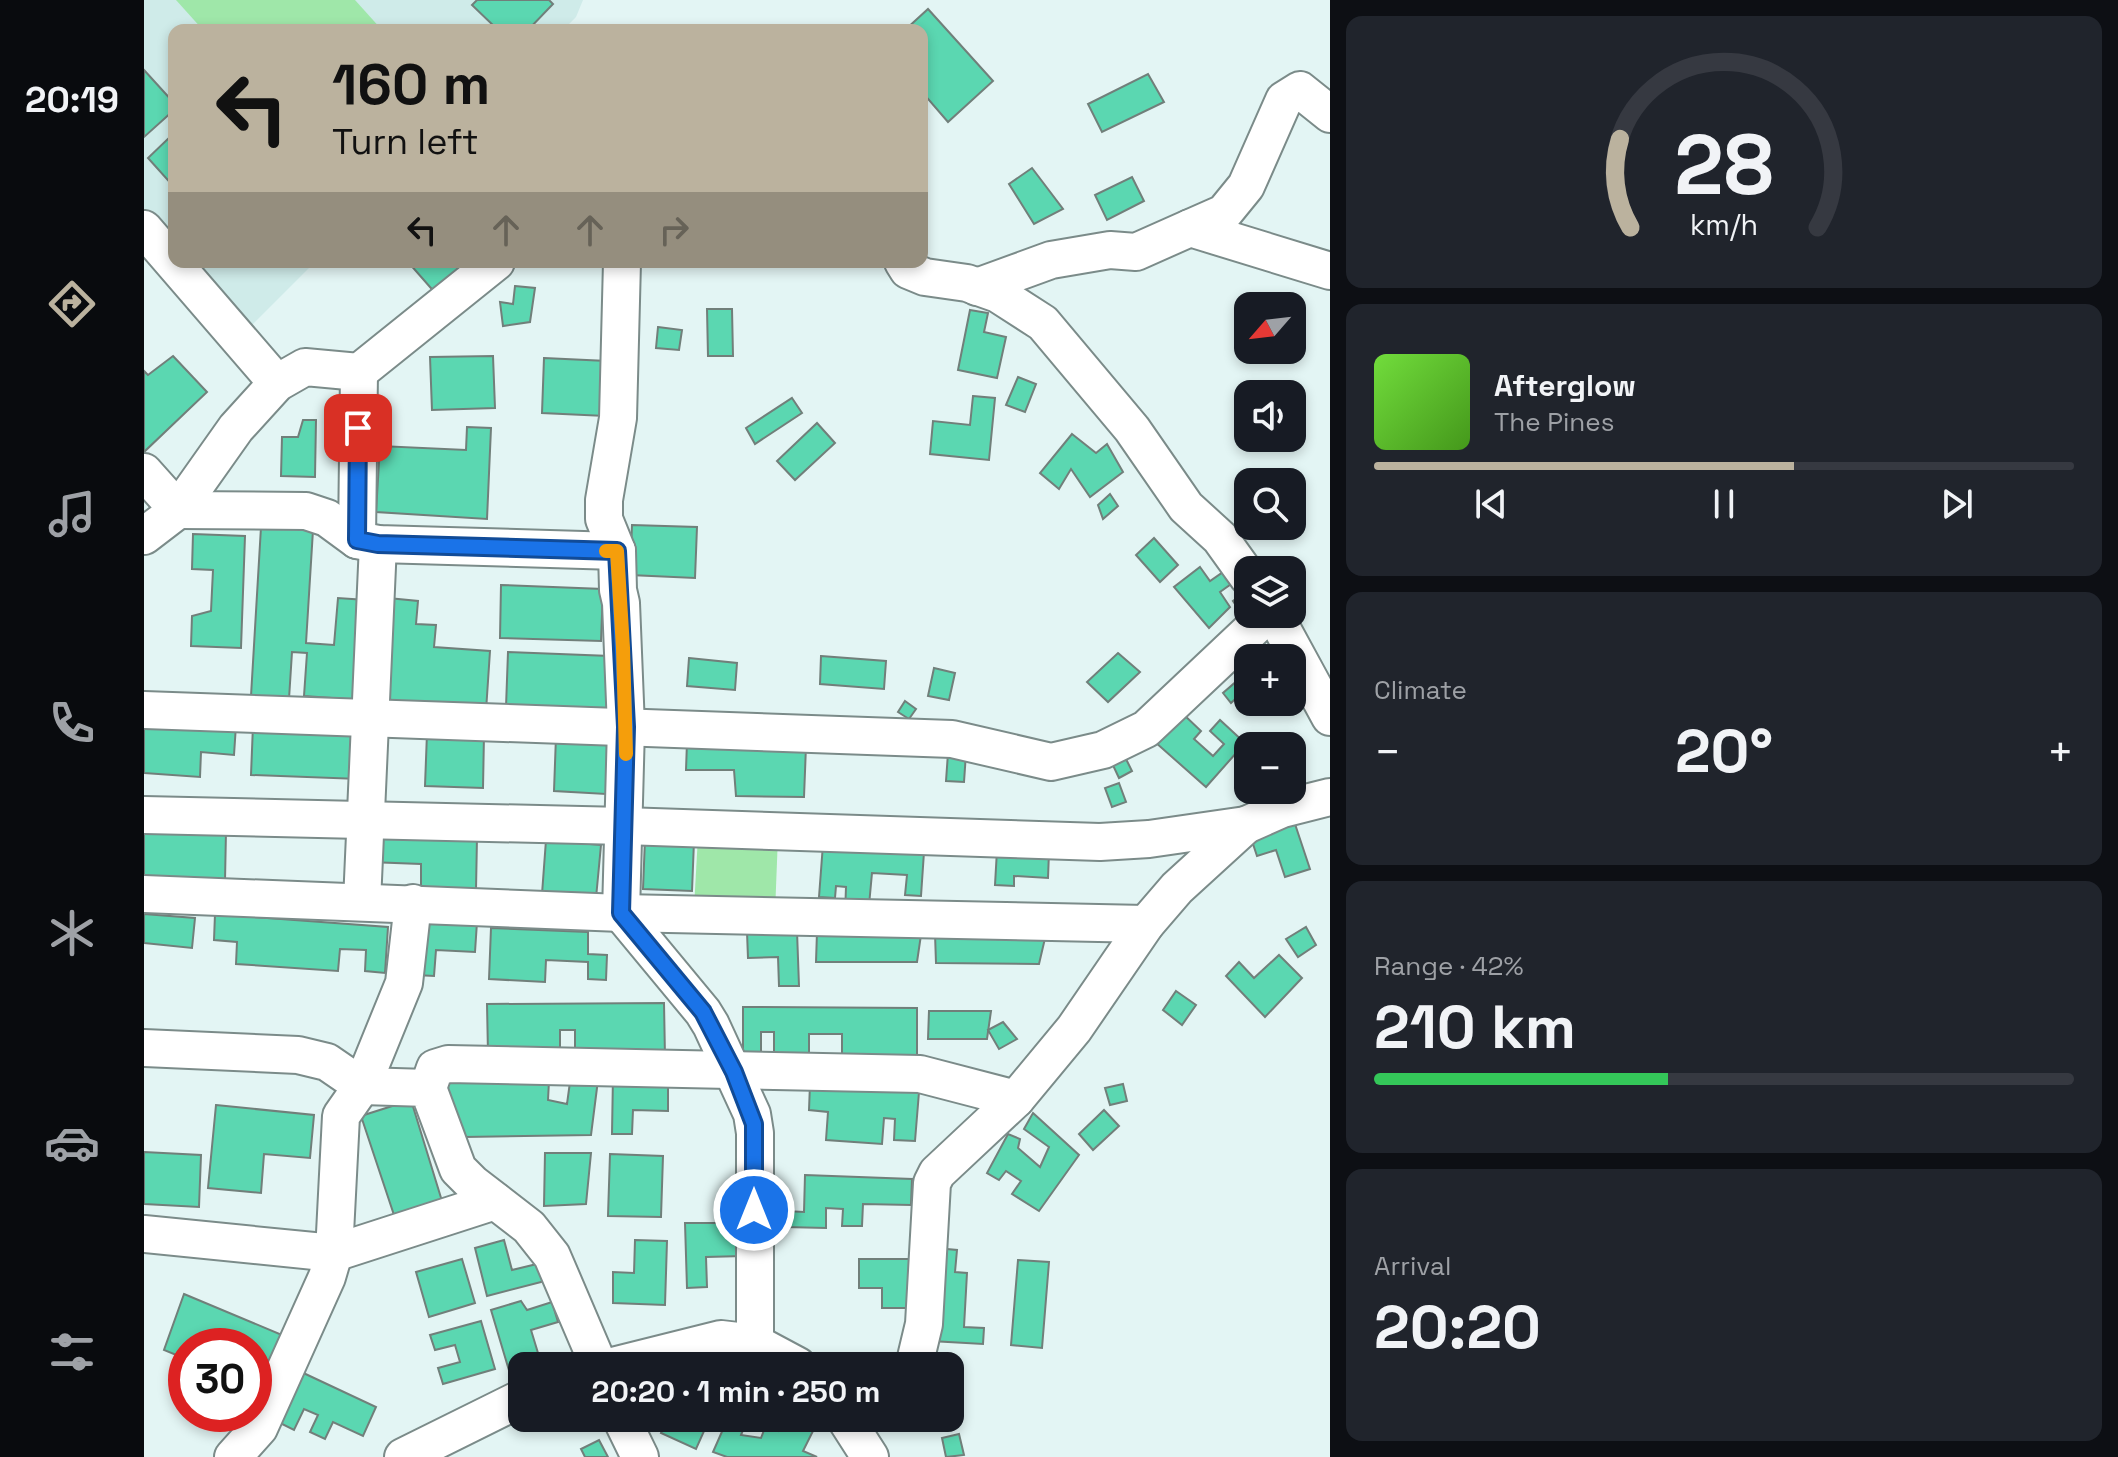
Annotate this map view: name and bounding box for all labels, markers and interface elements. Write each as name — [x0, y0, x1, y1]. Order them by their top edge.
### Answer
text: 160 m — [332, 49, 490, 120]
icon: left — [200, 56, 304, 160]
text: 20:19 — [25, 77, 119, 123]
text: 28 — [1674, 112, 1774, 218]
text: Turn left — [332, 119, 479, 165]
text: km/h — [1690, 207, 1758, 243]
icon: left — [400, 208, 444, 252]
icon: ahead — [484, 208, 528, 252]
icon: ahead — [568, 208, 612, 252]
icon: right — [652, 208, 696, 252]
icon: directions — [44, 276, 100, 332]
north arrow — [1234, 292, 1306, 364]
map controls — [1234, 292, 1306, 804]
text: Afterglow — [1494, 366, 1636, 405]
button: sound — [1234, 380, 1306, 452]
pin — [324, 394, 392, 462]
text: The Pines — [1494, 405, 1614, 439]
icon: arrive — [336, 406, 380, 450]
button: search — [1234, 468, 1306, 540]
icon: previous — [1469, 482, 1513, 526]
icon: pause — [1702, 482, 1746, 526]
icon: next — [1935, 482, 1979, 526]
icon: music — [44, 486, 100, 542]
button: layers — [1234, 556, 1306, 628]
button: + — [1234, 644, 1306, 716]
text: Climate — [1374, 673, 1467, 707]
icon: phone — [44, 695, 100, 751]
text: 20° — [1675, 713, 1773, 790]
text: − — [1374, 724, 1401, 780]
text: + — [2047, 724, 2074, 780]
button: − — [1234, 732, 1306, 804]
icon: climate — [44, 905, 100, 961]
text: Range · 42% — [1374, 949, 1524, 983]
text: 210 km — [1374, 989, 1576, 1066]
icon: car — [44, 1115, 100, 1171]
position arrow — [712, 1168, 796, 1252]
text: Arrival — [1374, 1249, 1451, 1283]
text: 20:20 — [1374, 1289, 1541, 1366]
icon: filters — [44, 1324, 100, 1380]
speed limit sign: 30 — [168, 1328, 272, 1432]
text: 20:20 · 1 min · 250 m — [592, 1372, 880, 1411]

